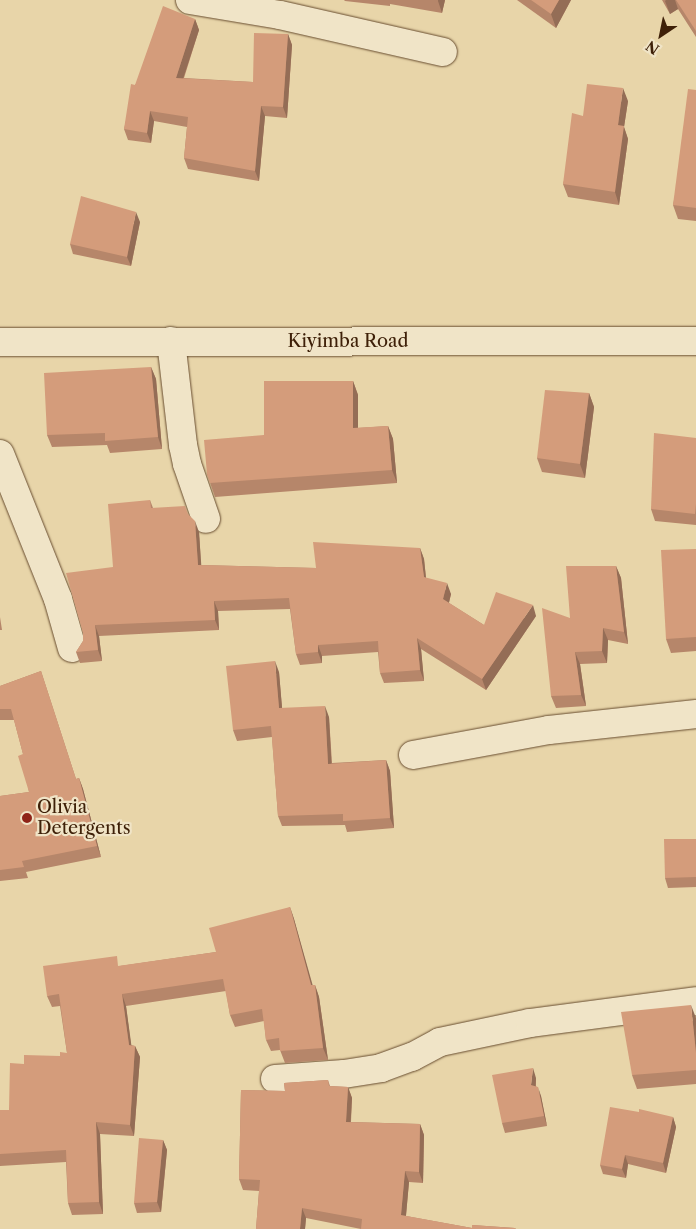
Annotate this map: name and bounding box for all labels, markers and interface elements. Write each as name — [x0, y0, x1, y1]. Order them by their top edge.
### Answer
north arrow — [636, 10, 686, 60]
text: N — [643, 37, 663, 58]
street label: Kiyimba Road — [287, 330, 409, 352]
place label: Olivia Detergents — [37, 797, 131, 840]
marker: Olivia Detergents — [21, 812, 33, 824]

